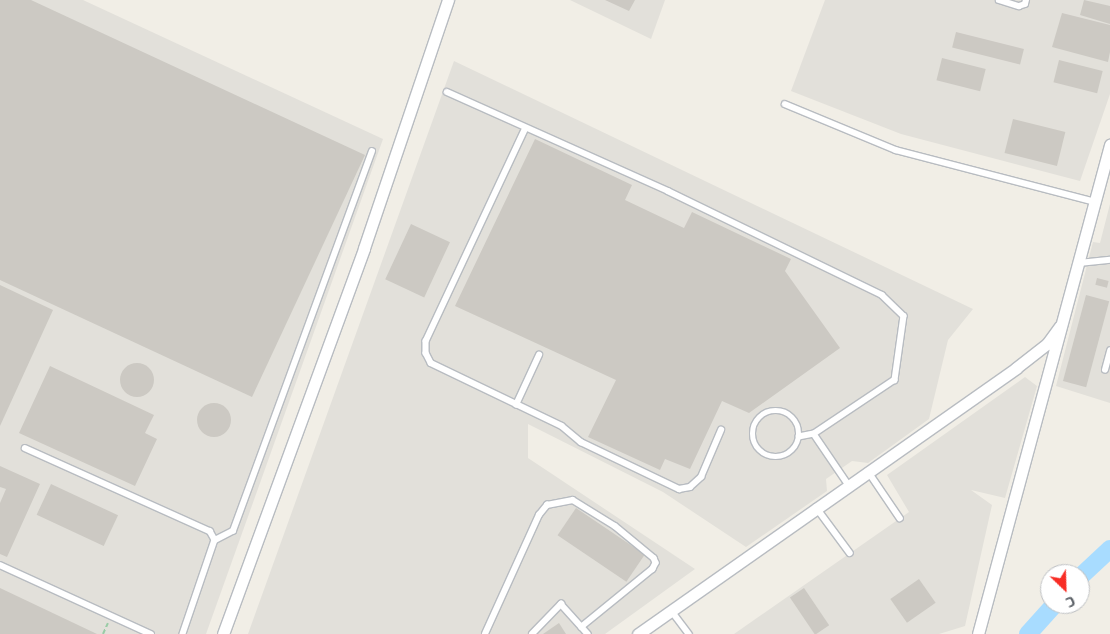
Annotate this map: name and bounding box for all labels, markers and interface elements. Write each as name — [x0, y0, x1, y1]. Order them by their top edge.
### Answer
north arrow — [1040, 564, 1090, 614]
text: С — [1064, 593, 1078, 612]

